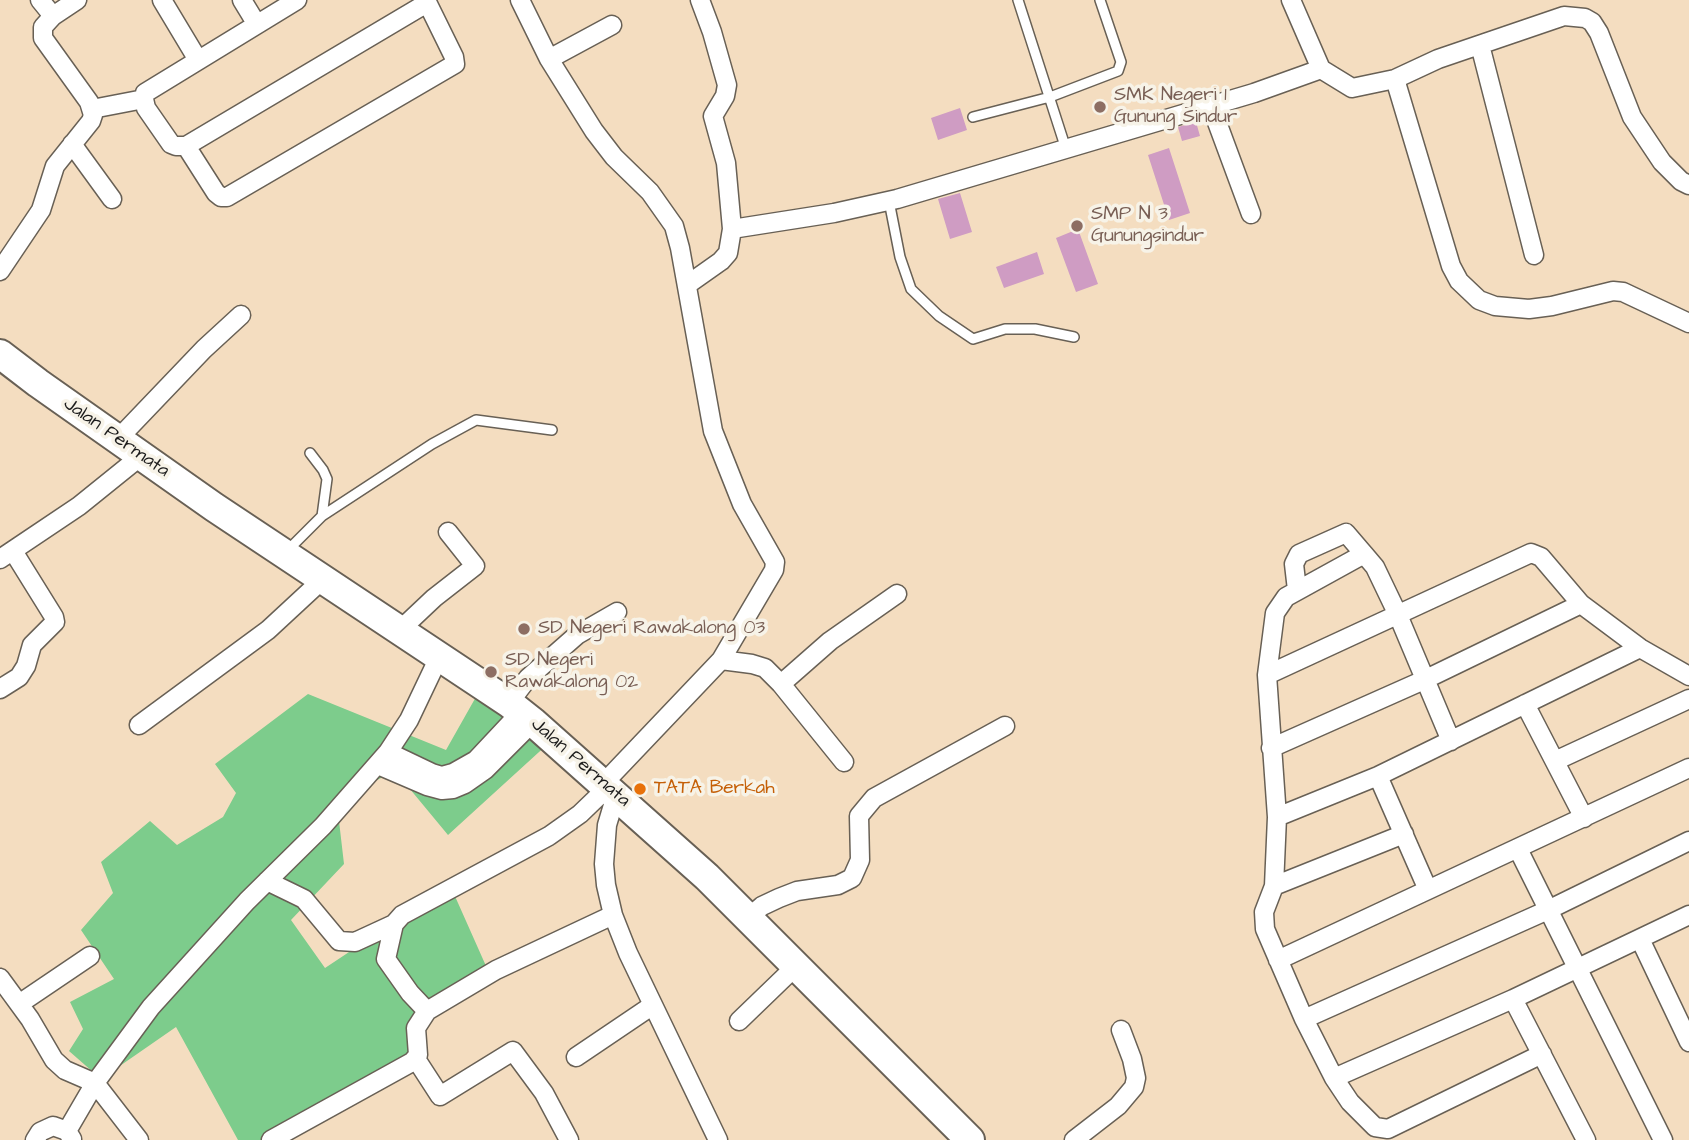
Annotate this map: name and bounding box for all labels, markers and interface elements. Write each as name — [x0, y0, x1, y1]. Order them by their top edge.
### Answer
place label: SMK Negeri 1 Gunung Sindur — [1114, 85, 1237, 129]
marker: SMK Negeri 1 Gunung Sindur — [1092, 99, 1108, 115]
place label: SMP N 3 Gunungsindur — [1091, 204, 1204, 248]
marker: SMP N 3 Gunungsindur — [1069, 218, 1085, 234]
street label: Jalan Permata — [59, 393, 173, 483]
place label: SD Negeri Rawakalong 03 — [538, 618, 765, 640]
marker: SD Negeri Rawakalong 03 — [516, 621, 532, 637]
place label: SD Negeri Rawakalong 02 — [505, 650, 638, 694]
marker: SD Negeri Rawakalong 02 — [483, 664, 499, 680]
street label: Jalan Permata — [526, 714, 634, 812]
place label: TATA Berkah — [654, 778, 775, 800]
marker: TATA Berkah — [632, 781, 648, 797]

